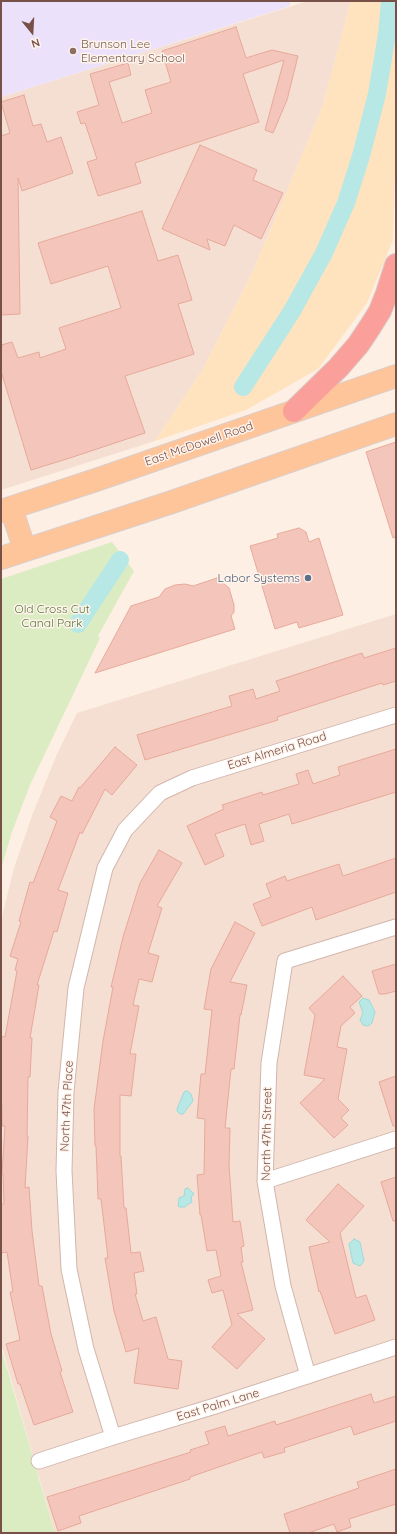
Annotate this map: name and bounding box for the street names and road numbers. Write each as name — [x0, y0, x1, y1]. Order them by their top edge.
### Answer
street label: East McDowell Road — [143, 419, 255, 469]
street label: East Almeria Road — [226, 729, 328, 773]
street label: North 47th Place — [57, 1060, 77, 1152]
street label: North 47th Street — [259, 1087, 275, 1181]
street label: East Palm Lane — [175, 1386, 261, 1424]

